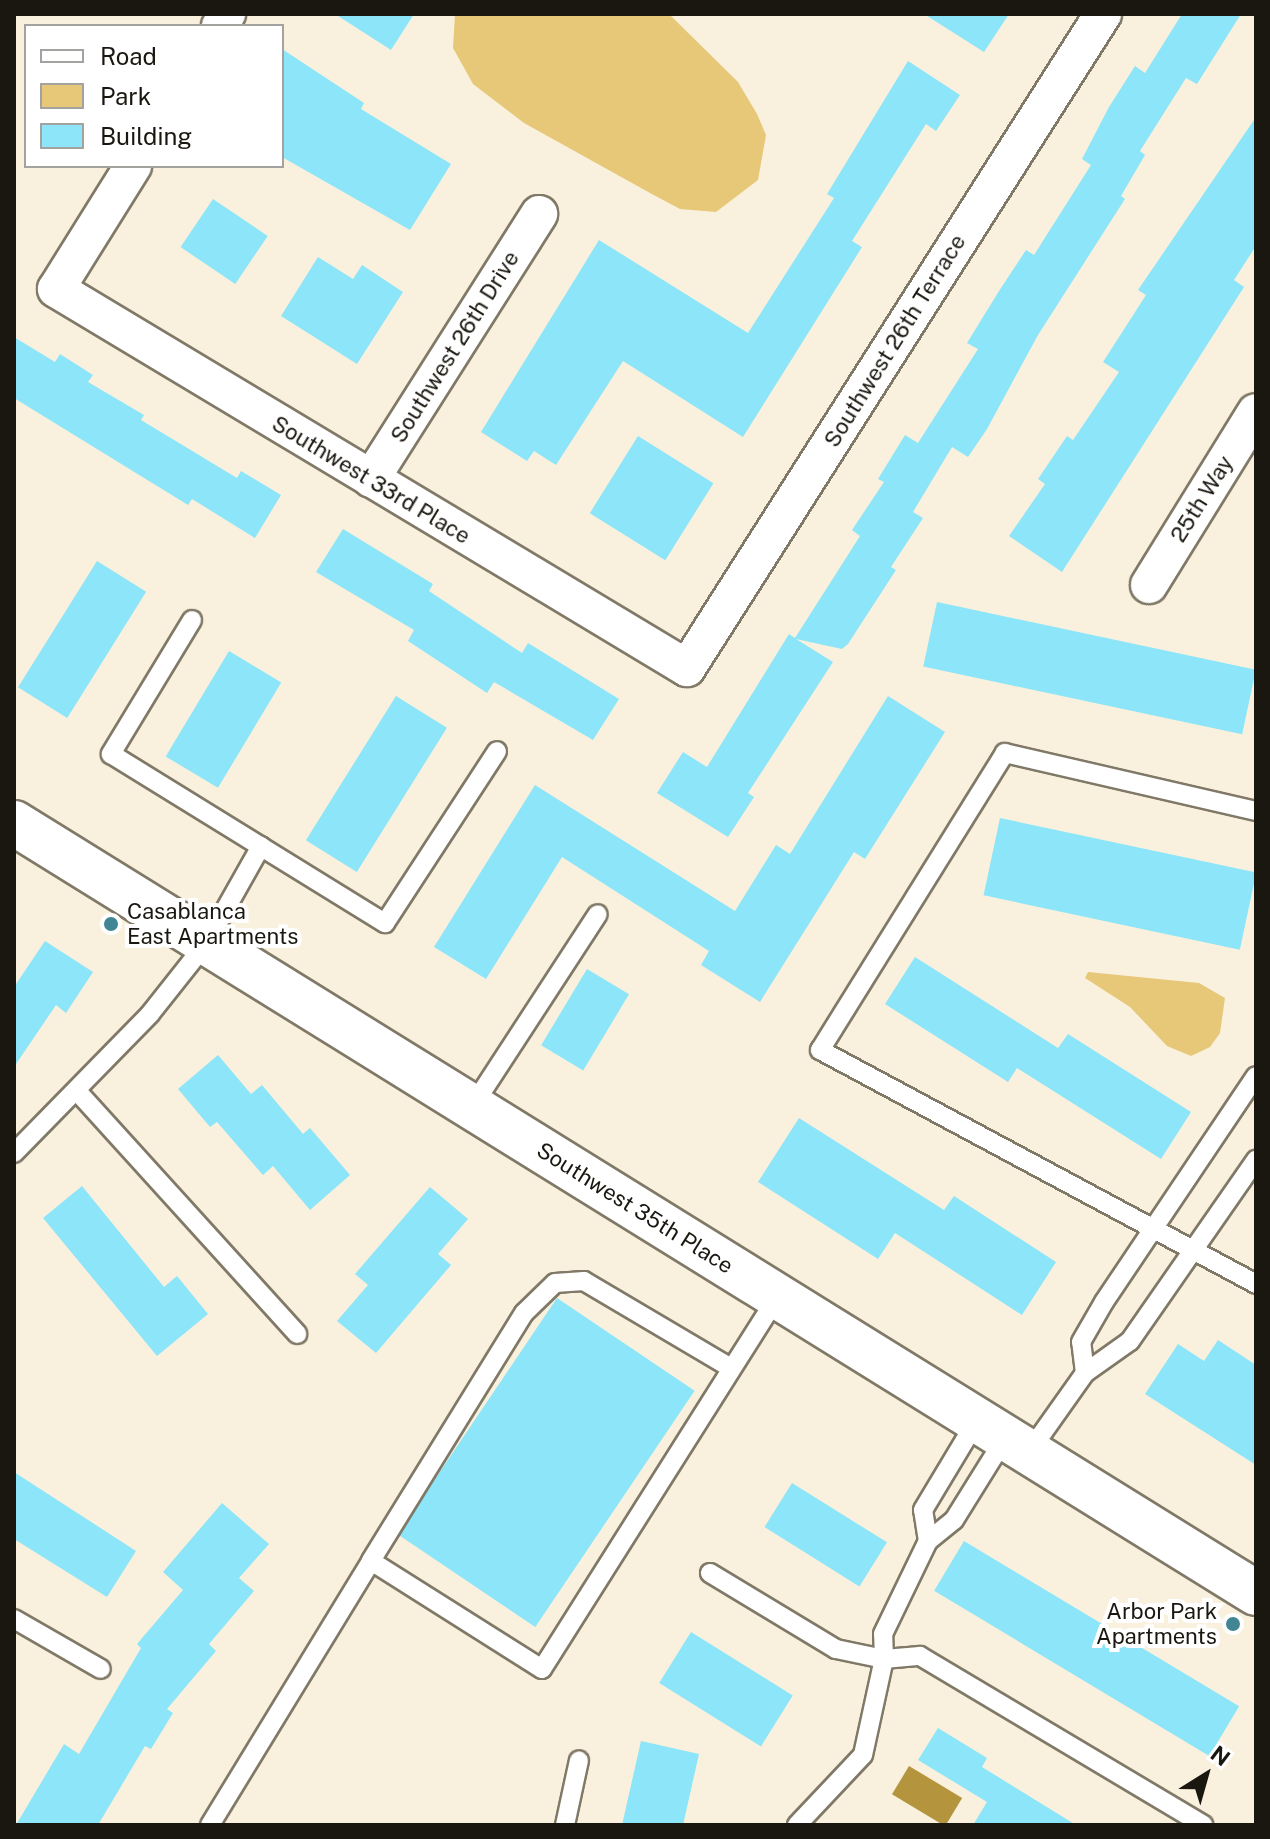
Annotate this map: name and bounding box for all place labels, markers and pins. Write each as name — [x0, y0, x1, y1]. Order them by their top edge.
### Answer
place label: Casablanca East Apartments — [127, 898, 298, 950]
marker: Casablanca East Apartments — [102, 915, 120, 933]
place label: Arbor Park Apartments — [1096, 1598, 1217, 1650]
marker: Arbor Park Apartments — [1224, 1615, 1242, 1633]

